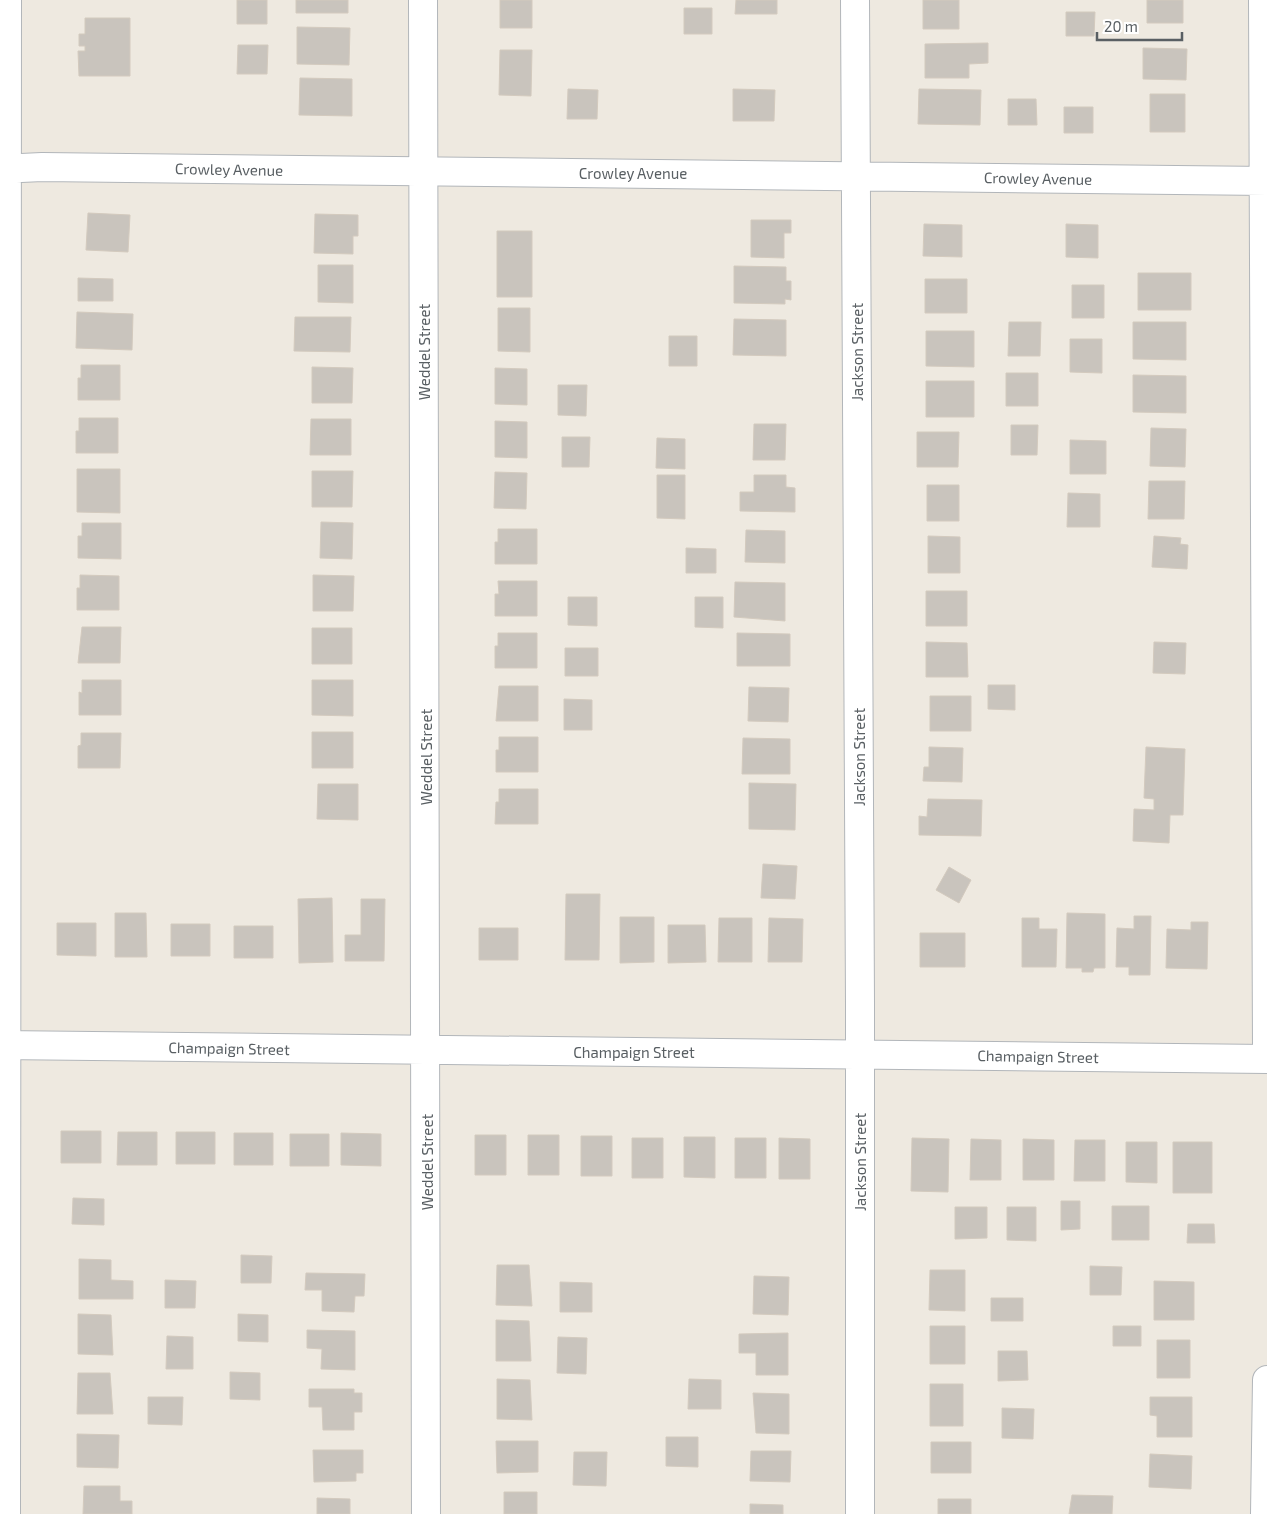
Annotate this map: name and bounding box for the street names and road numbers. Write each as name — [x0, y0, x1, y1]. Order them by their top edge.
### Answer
street label: Crowley Avenue — [175, 159, 283, 179]
street label: Crowley Avenue — [579, 164, 687, 182]
street label: Crowley Avenue — [984, 168, 1092, 188]
street label: Jackson Street — [848, 303, 866, 401]
street label: Weddel Street — [415, 304, 433, 400]
street label: Jackson Street — [850, 708, 868, 806]
street label: Weddel Street — [417, 709, 435, 805]
street label: Champaign Street — [168, 1038, 290, 1058]
street label: Champaign Street — [573, 1043, 695, 1061]
street label: Champaign Street — [977, 1046, 1099, 1066]
street label: Jackson Street — [851, 1113, 869, 1211]
street label: Weddel Street — [418, 1114, 436, 1210]

